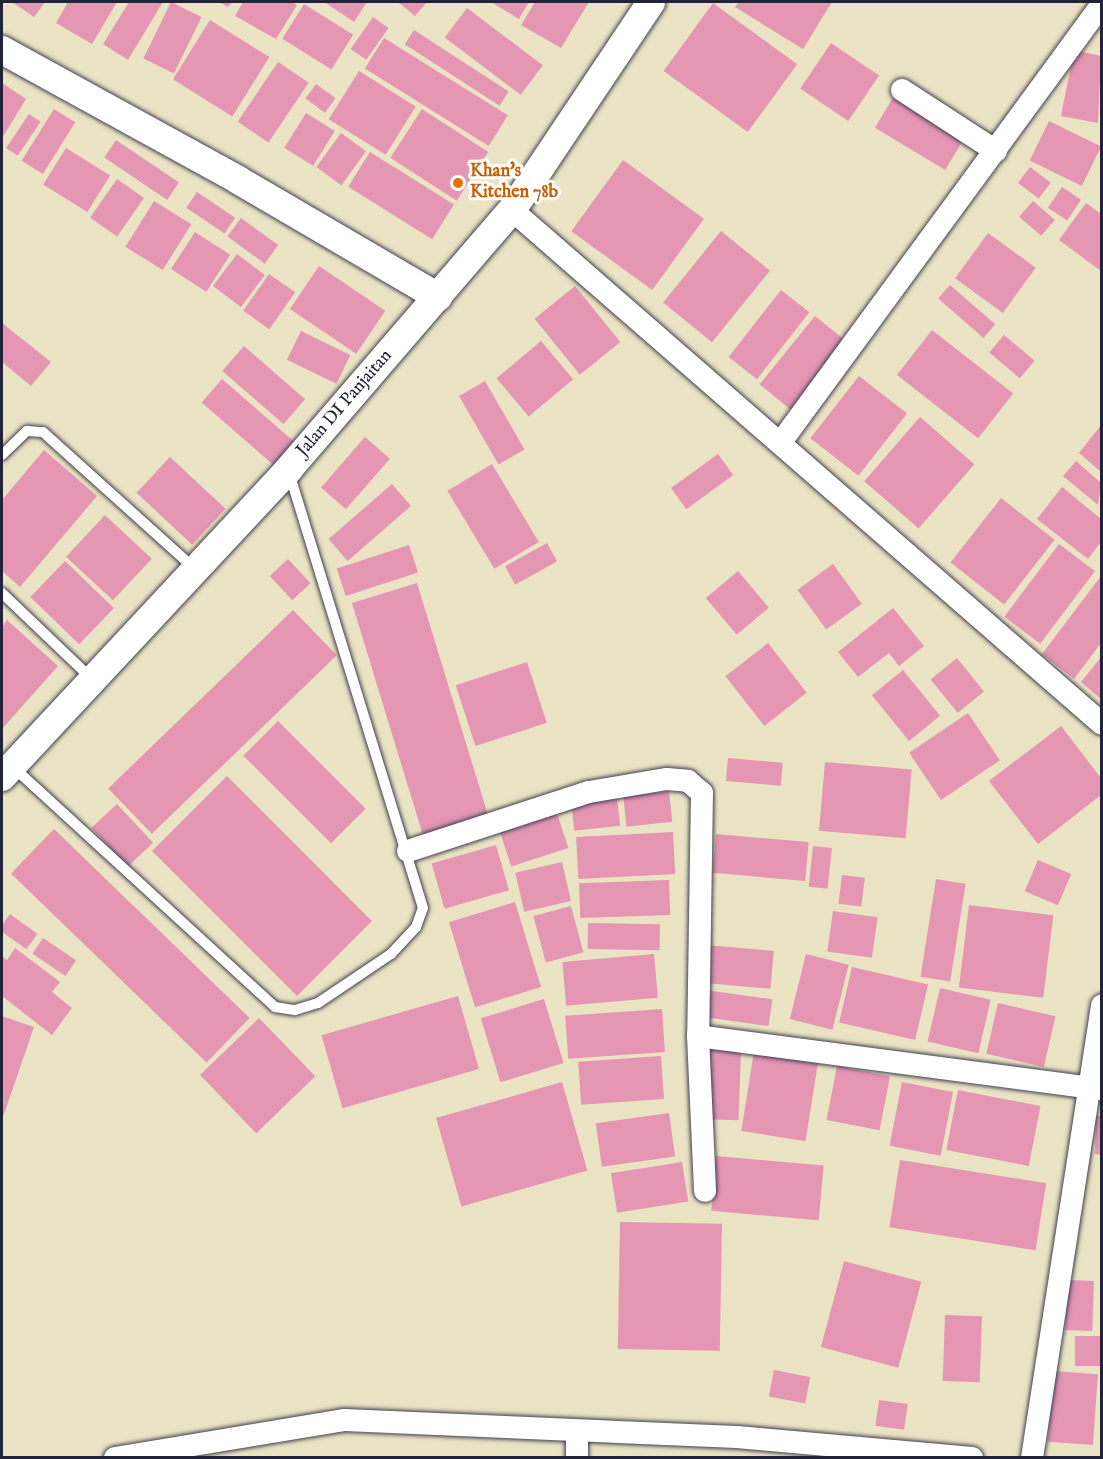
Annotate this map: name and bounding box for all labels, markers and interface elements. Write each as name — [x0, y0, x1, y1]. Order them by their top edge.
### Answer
place label: Khan's Kitchen 78b — [470, 162, 558, 204]
marker: Khan's Kitchen 78b — [451, 176, 465, 190]
street label: Jalan DI Panjaitan — [293, 346, 397, 462]

